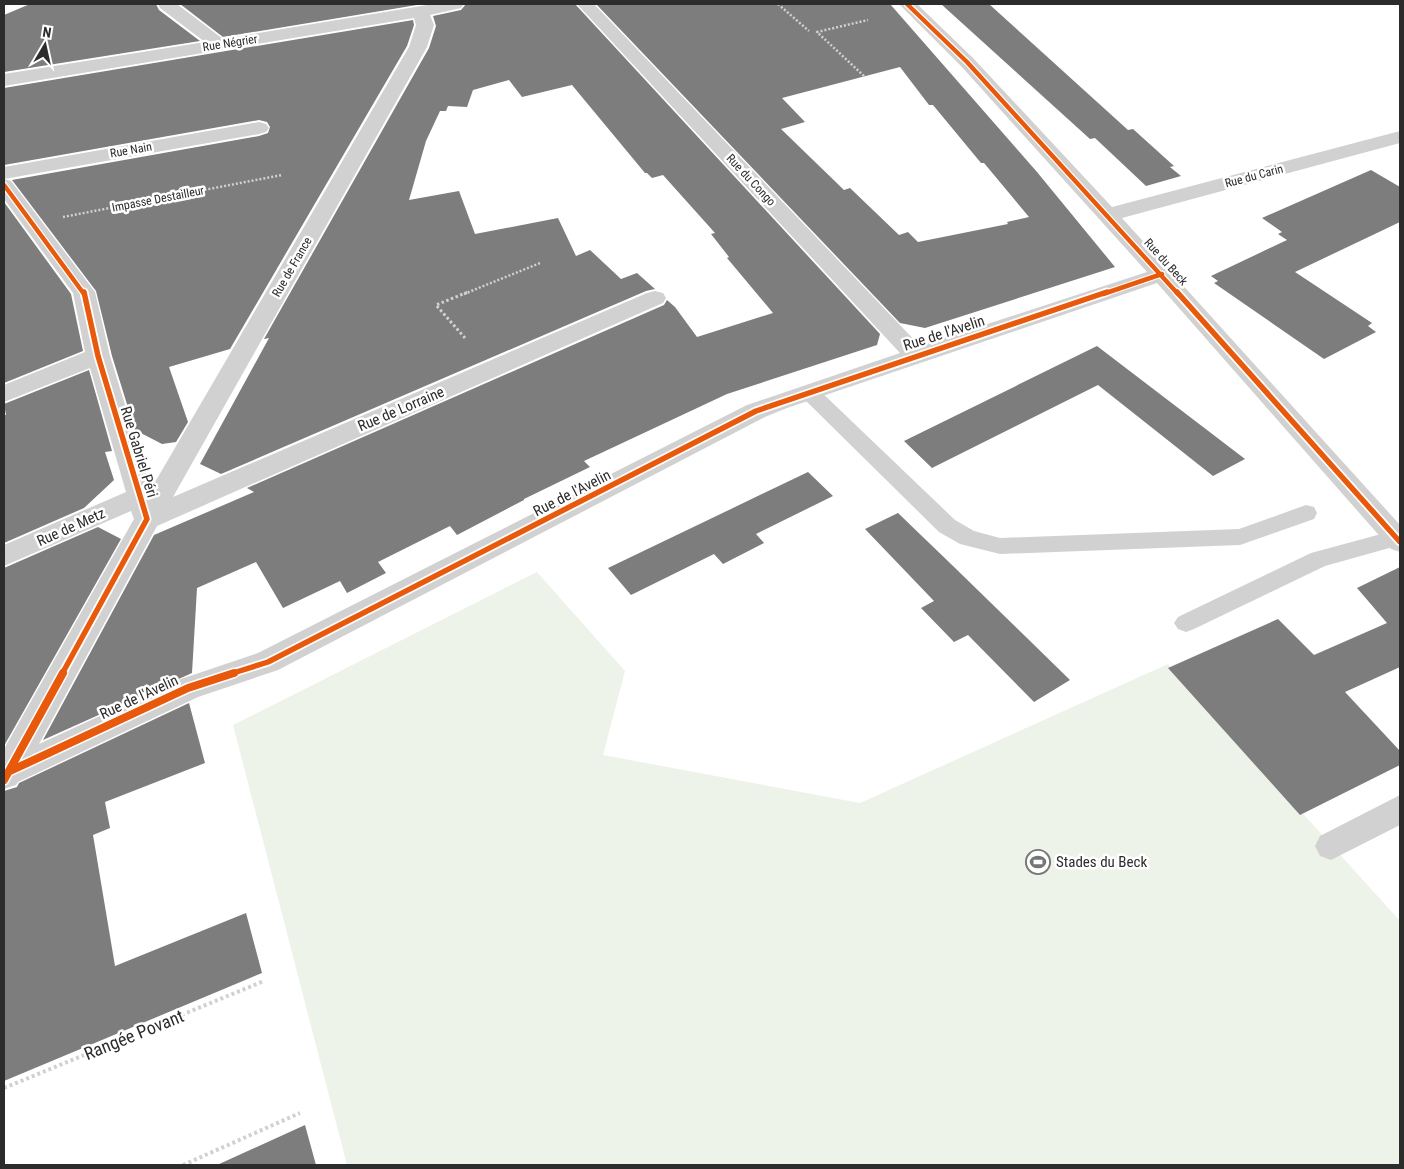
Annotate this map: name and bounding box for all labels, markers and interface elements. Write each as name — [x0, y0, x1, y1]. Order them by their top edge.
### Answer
north arrow — [20, 20, 70, 70]
text: N — [42, 24, 53, 41]
street label: Rue Négrier — [202, 32, 259, 54]
street label: Rue Nain — [109, 139, 153, 161]
street label: Rue du Congo — [723, 151, 779, 209]
street label: Rue du Carin — [1223, 161, 1285, 191]
street label: Impasse Destailleur — [111, 183, 206, 215]
street label: Rue de France — [269, 234, 315, 299]
street label: Rue du Beck — [1141, 236, 1191, 289]
street label: Rue de l'Avelin — [901, 311, 987, 355]
street label: Rue de Lorraine — [355, 383, 447, 435]
street label: Rue Gabriel Péri — [117, 404, 161, 500]
street label: Rue de l'Avelin — [530, 466, 614, 520]
street label: Rue de Metz — [34, 504, 108, 550]
street label: Rue de l'Avelin — [97, 671, 181, 723]
sports icon: Stades du Beck — [1025, 849, 1051, 875]
place label: Stades du Beck — [1056, 853, 1147, 871]
street label: Rangée Povant — [81, 1005, 187, 1064]

